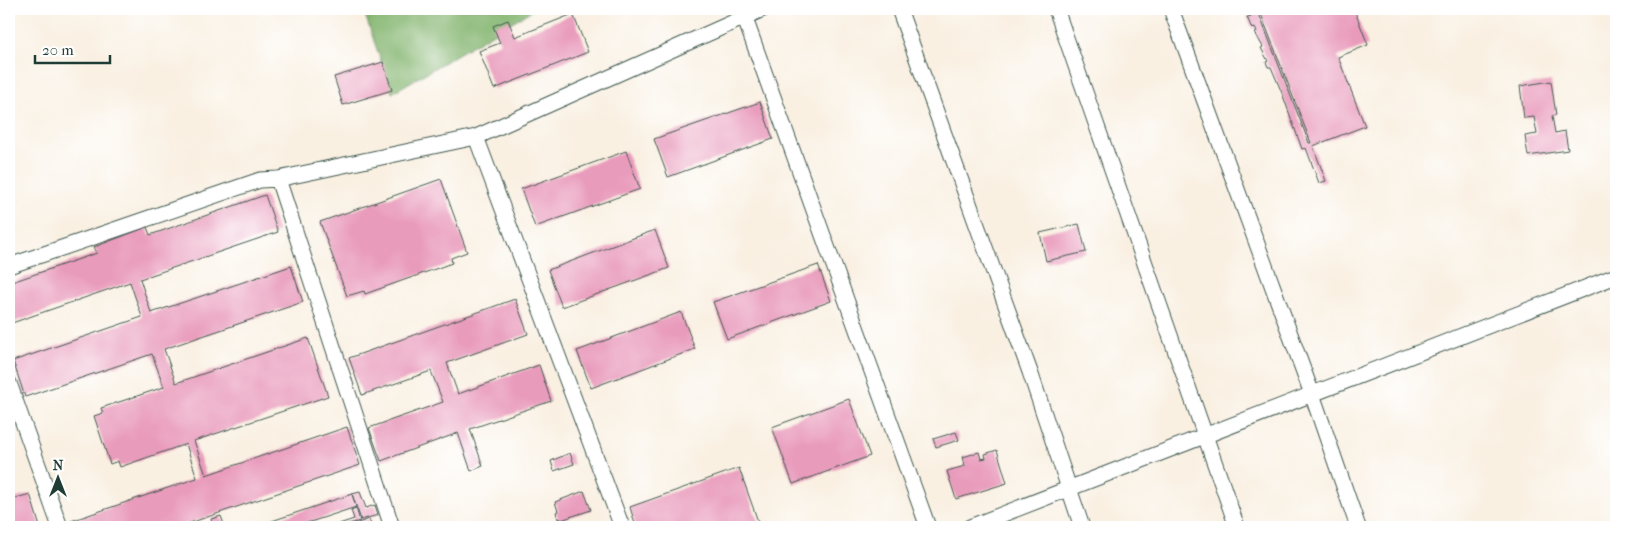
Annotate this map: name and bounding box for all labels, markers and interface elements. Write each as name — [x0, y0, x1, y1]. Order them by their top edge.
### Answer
scale bar — [35, 32, 110, 64]
text: 20 m — [42, 41, 74, 59]
north arrow — [32, 454, 82, 504]
text: N — [53, 457, 64, 474]

